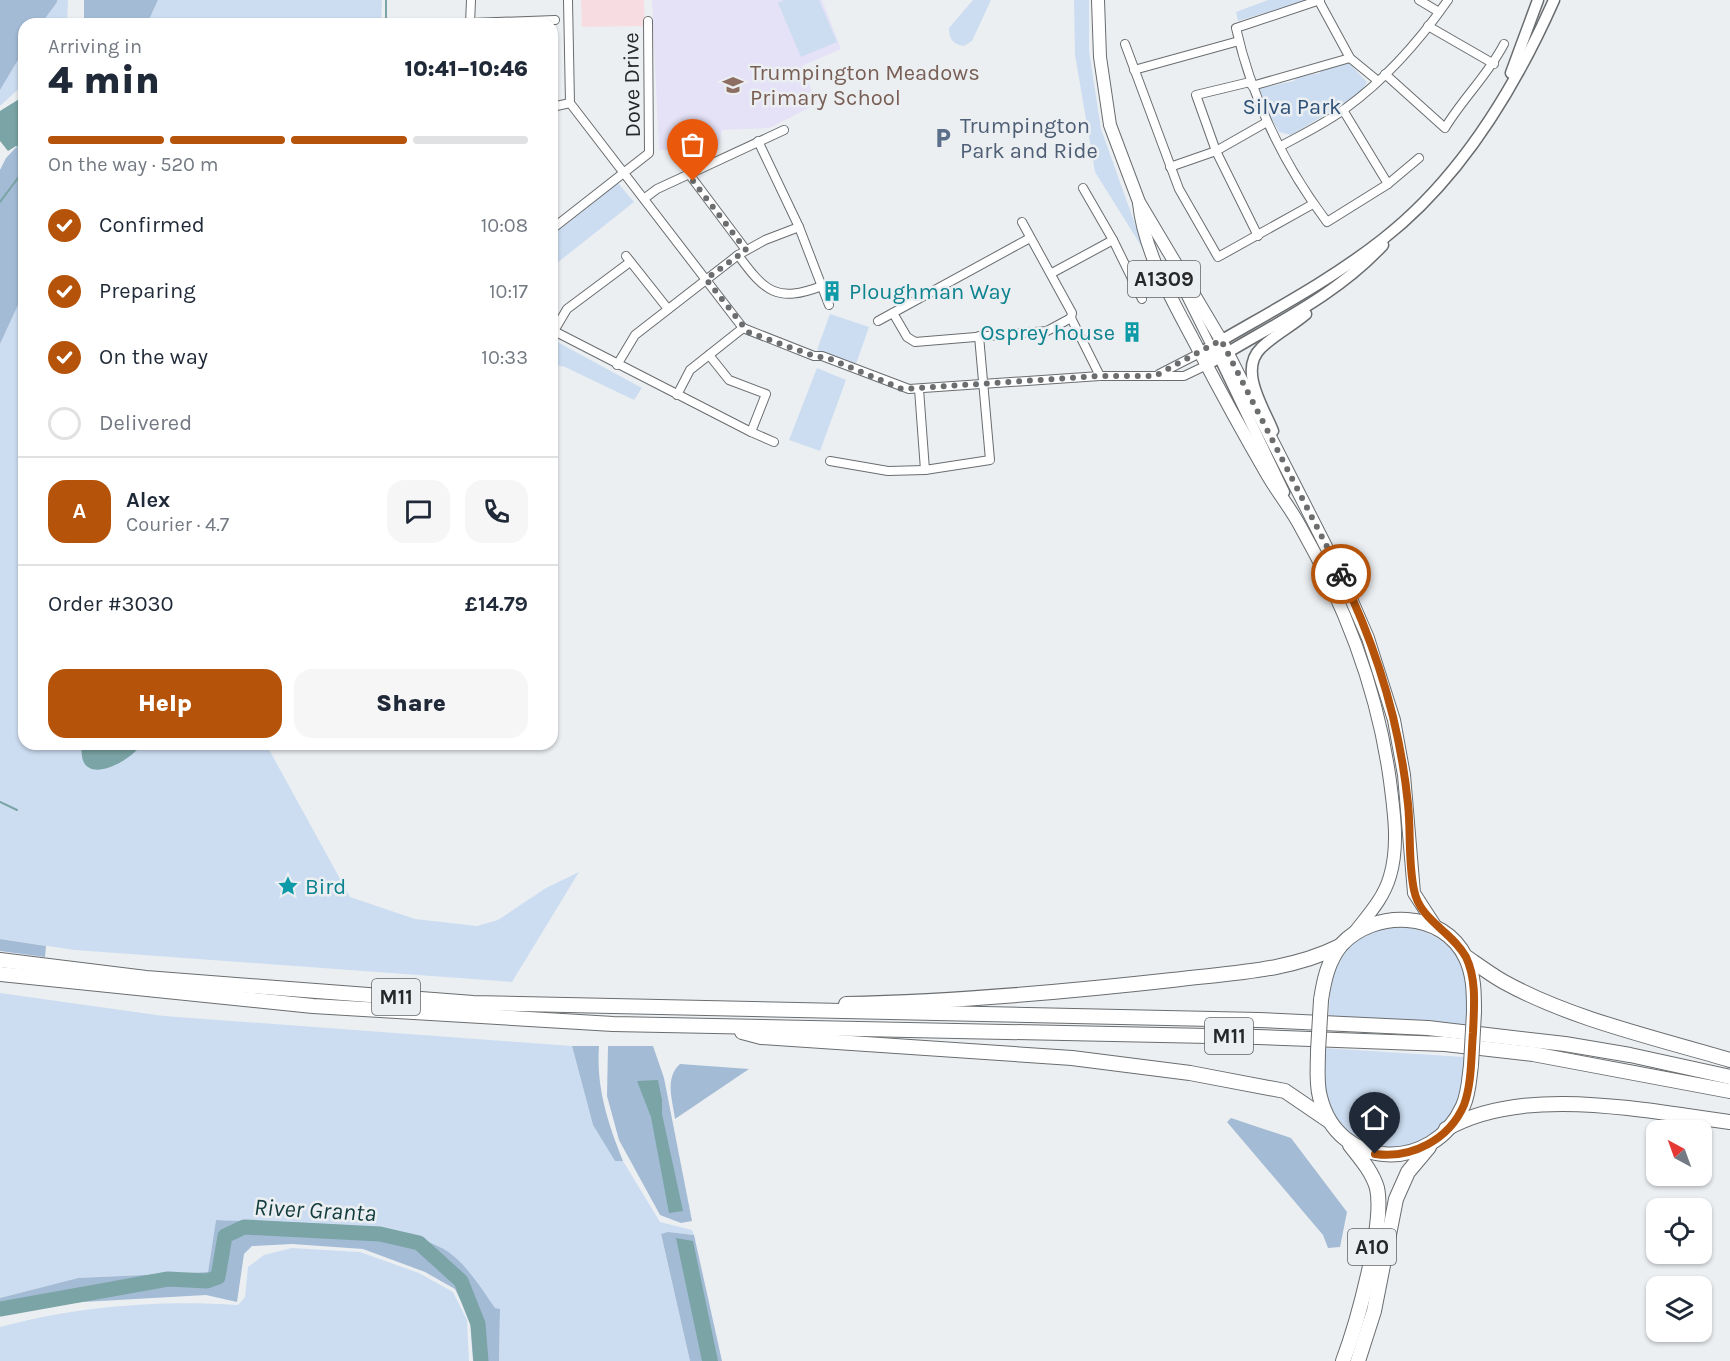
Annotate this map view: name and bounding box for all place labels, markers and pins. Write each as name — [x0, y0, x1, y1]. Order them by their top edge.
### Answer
place label: Trumpington Meadows Primary School — [750, 60, 980, 111]
school or university icon: Trumpington Meadows Primary School — [721, 73, 745, 97]
place label: Trumpington Park and Ride — [960, 113, 1098, 164]
pin — [667, 119, 718, 181]
parking icon: Trumpington Park and Ride — [931, 126, 955, 150]
building icon: Ploughman Way — [820, 279, 844, 303]
place label: Ploughman Way — [849, 279, 1011, 305]
place label: Osprey house — [980, 320, 1115, 346]
building icon: Osprey house — [1120, 320, 1144, 344]
place icon: Bird — [276, 874, 300, 898]
place label: Bird — [305, 874, 346, 900]
pin — [1349, 1092, 1400, 1154]

